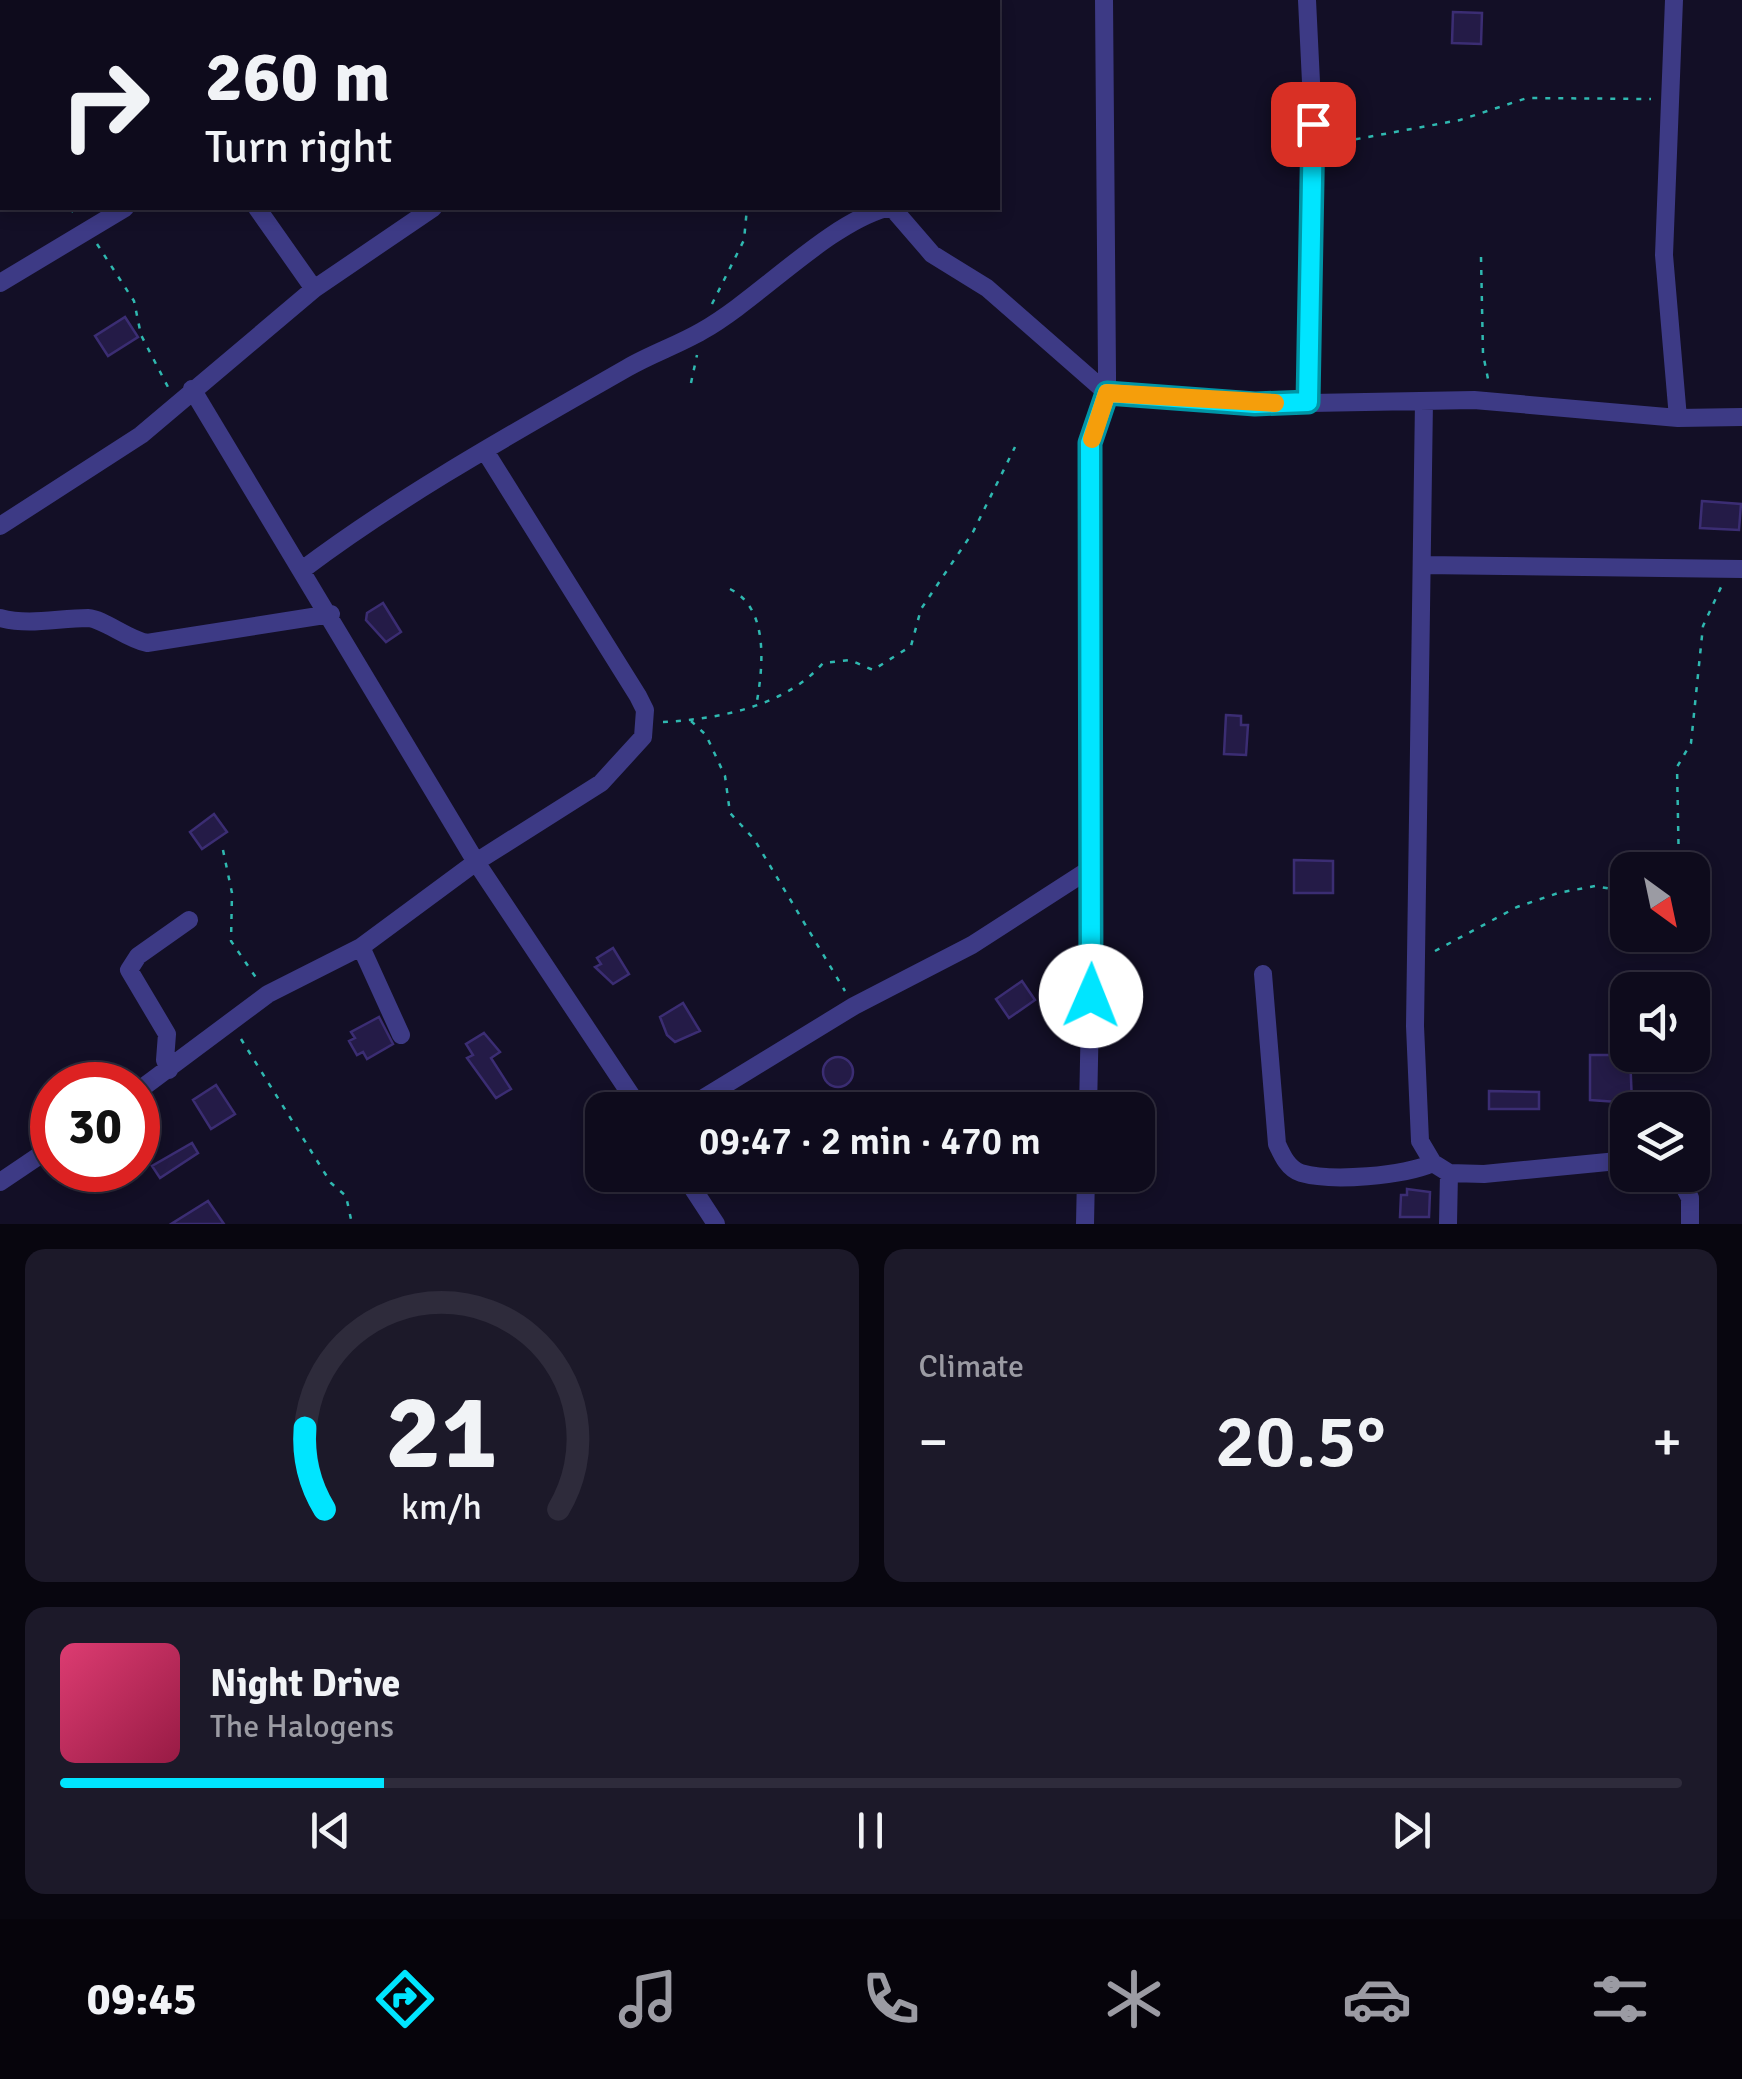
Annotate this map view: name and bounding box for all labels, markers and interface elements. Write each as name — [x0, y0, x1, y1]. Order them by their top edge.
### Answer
text: 260 m — [205, 34, 390, 120]
icon: right — [40, 40, 170, 170]
pin — [1271, 82, 1356, 167]
icon: arrive — [1286, 97, 1341, 152]
text: Turn right — [205, 120, 393, 175]
north arrow — [1610, 852, 1710, 952]
map controls — [1610, 852, 1710, 1192]
position arrow — [1039, 944, 1143, 1048]
button: sound — [1610, 972, 1710, 1072]
speed limit sign: 30 — [30, 1062, 160, 1192]
button: layers — [1610, 1092, 1710, 1192]
text: 09:47 · 2 min · 470 m — [699, 1118, 1041, 1165]
text: Climate — [919, 1347, 1024, 1386]
text: 21 — [386, 1369, 498, 1497]
text: 20.5° — [1215, 1395, 1386, 1488]
text: − — [919, 1408, 948, 1476]
text: + — [1652, 1408, 1682, 1476]
text: km/h — [401, 1485, 482, 1529]
text: Night Drive — [210, 1660, 400, 1707]
text: The Halogens — [210, 1707, 394, 1746]
icon: previous — [303, 1803, 358, 1858]
icon: pause — [843, 1803, 898, 1858]
icon: next — [1384, 1803, 1439, 1858]
icon: directions — [370, 1964, 440, 2034]
icon: music — [613, 1964, 683, 2034]
icon: phone — [856, 1964, 926, 2034]
icon: climate — [1099, 1964, 1169, 2034]
icon: car — [1342, 1964, 1412, 2034]
icon: filters — [1585, 1964, 1655, 2034]
text: 09:45 — [87, 1972, 197, 2027]

